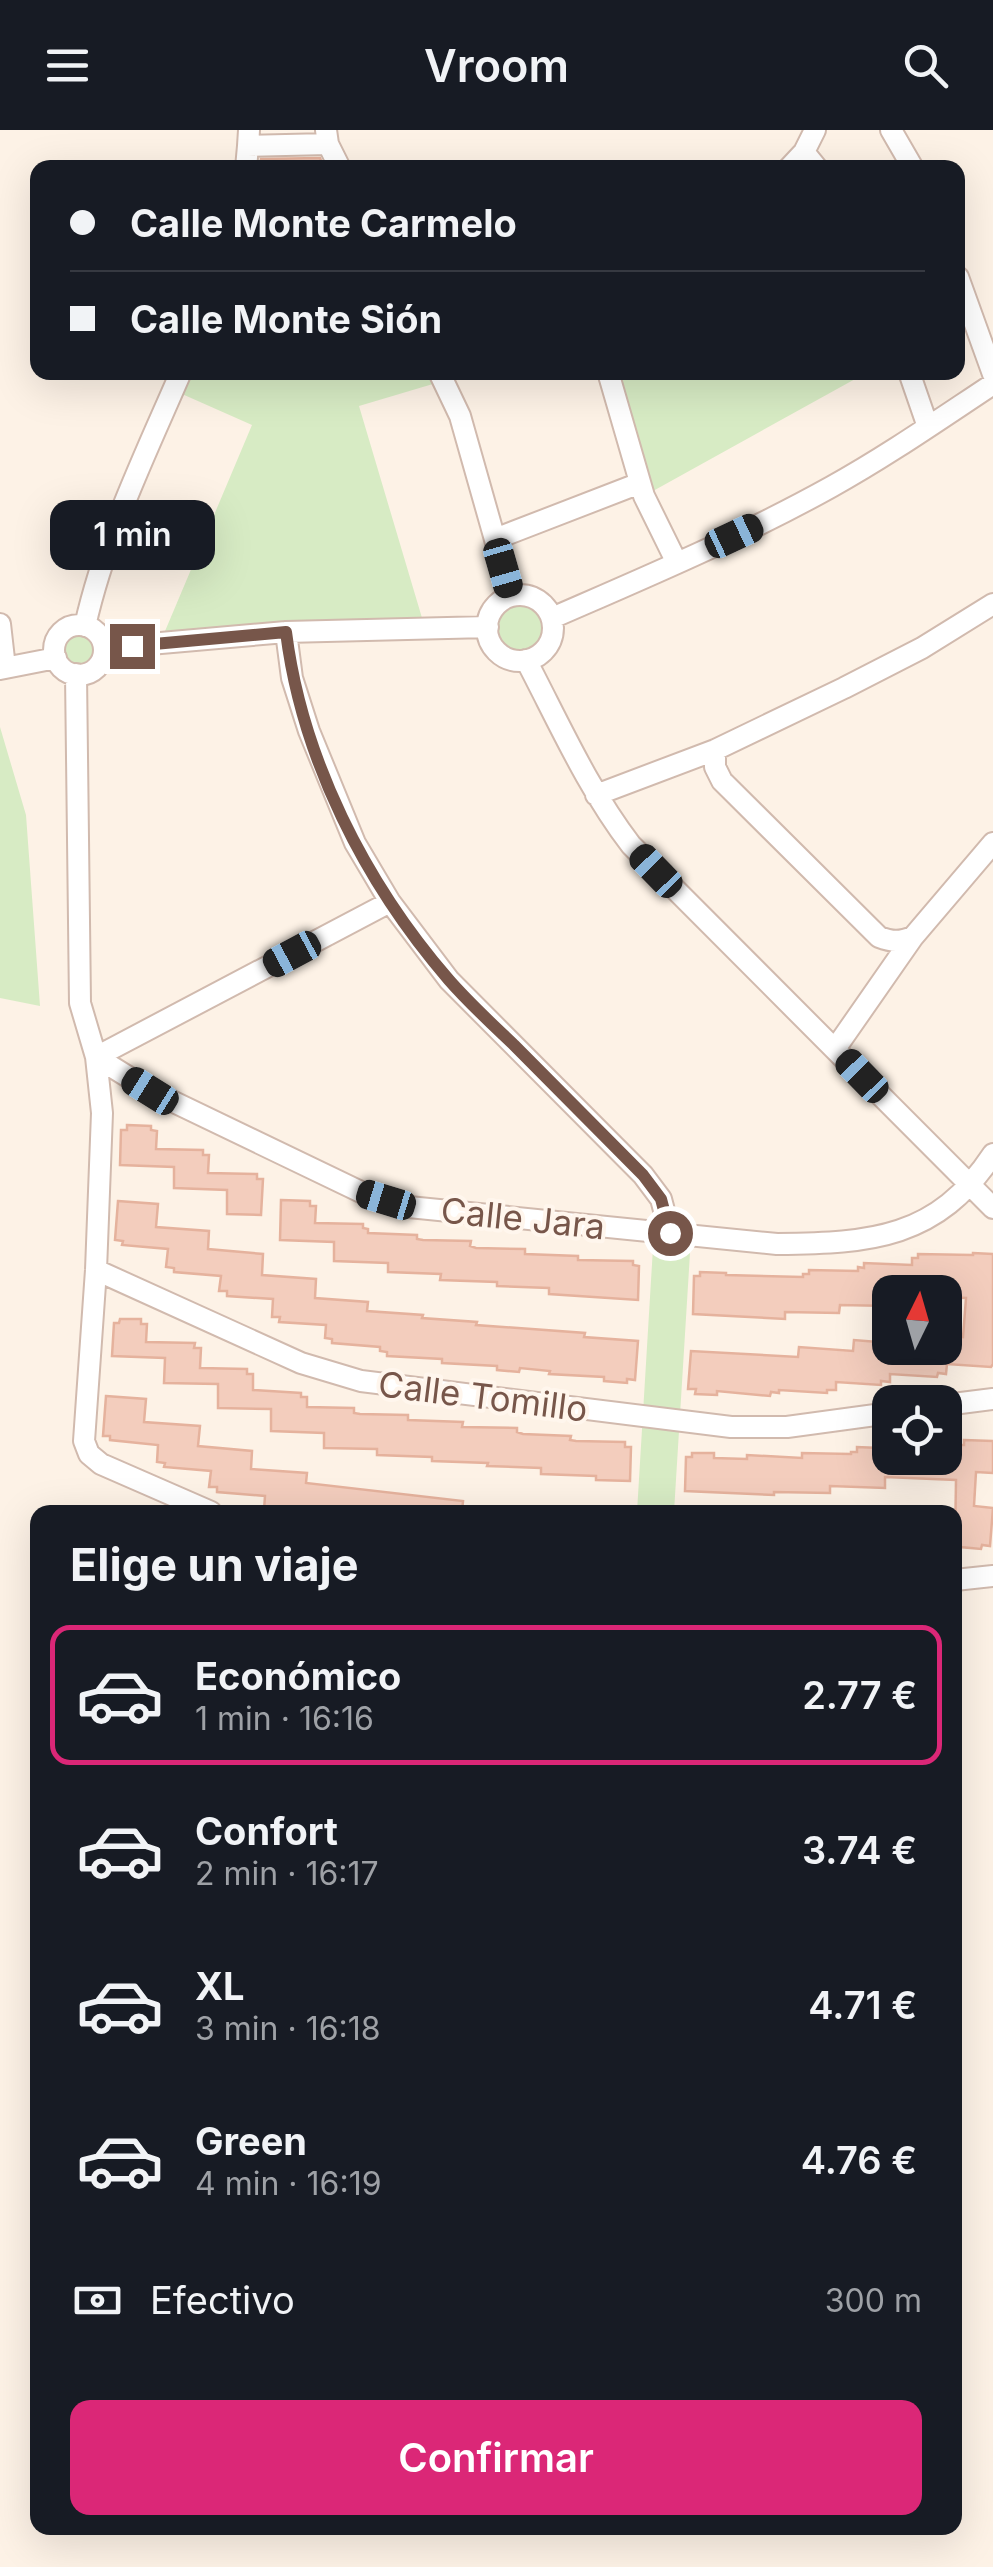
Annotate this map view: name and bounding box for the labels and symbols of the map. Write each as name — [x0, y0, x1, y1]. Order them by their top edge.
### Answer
callout: 1 min — [49, 501, 214, 571]
car — [700, 510, 768, 562]
car — [480, 535, 526, 601]
route end — [110, 624, 155, 669]
car — [624, 839, 688, 903]
car — [258, 927, 326, 981]
car — [830, 1044, 894, 1108]
car — [117, 1062, 183, 1120]
car — [353, 1177, 419, 1223]
street label: Calle Jara — [439, 1188, 607, 1248]
route start — [648, 1211, 693, 1256]
north arrow — [872, 1275, 962, 1365]
street label: Calle Tomillo — [376, 1362, 590, 1430]

